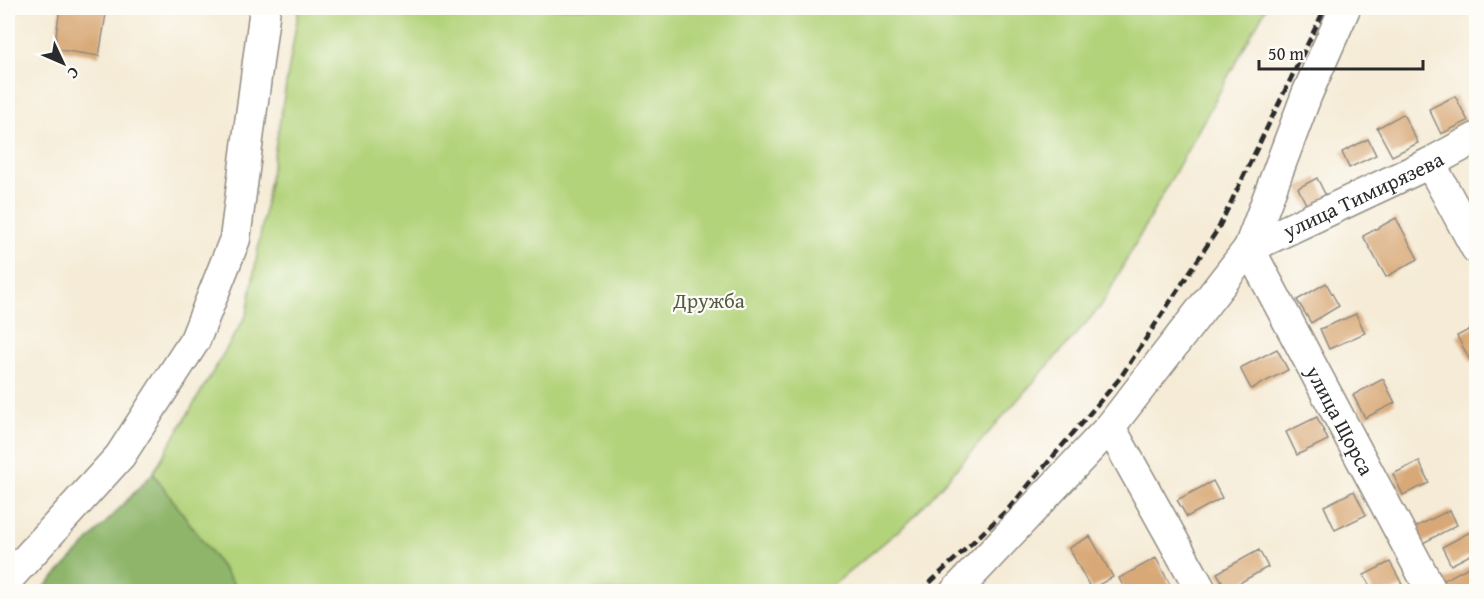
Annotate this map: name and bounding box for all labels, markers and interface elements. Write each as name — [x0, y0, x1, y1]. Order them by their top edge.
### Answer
north arrow — [33, 33, 93, 93]
scale bar — [1259, 33, 1422, 71]
text: 50 m — [1268, 40, 1304, 67]
text: С — [62, 62, 86, 85]
street label: улица Тимирязева — [1277, 143, 1449, 246]
park label: Дружба — [672, 285, 745, 316]
street label: улица Щорса — [1298, 359, 1383, 481]

